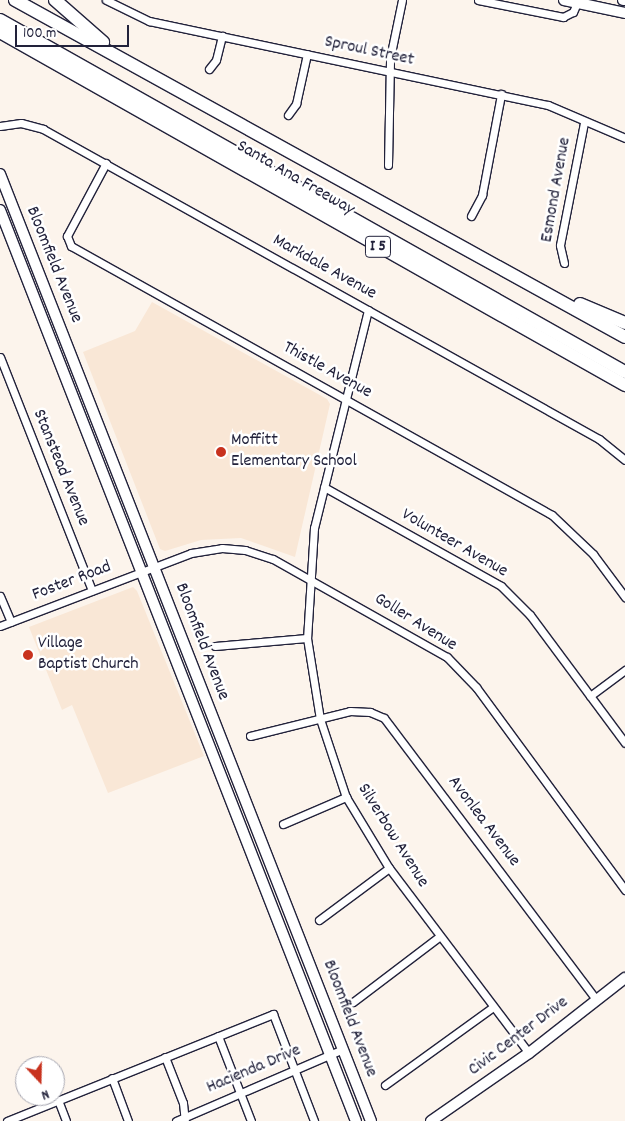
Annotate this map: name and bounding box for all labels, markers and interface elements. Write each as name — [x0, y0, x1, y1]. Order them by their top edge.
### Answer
scale bar — [18, 15, 131, 47]
text: 100 m — [23, 23, 56, 45]
street label: Sproul Street — [322, 32, 416, 72]
street label: Esmond Avenue — [537, 136, 577, 244]
street label: Santa Ana Freeway — [232, 137, 358, 221]
street label: Bloomfield Avenue — [20, 204, 86, 326]
street label: Markdale Avenue — [268, 231, 380, 305]
road number: I 5 — [364, 233, 392, 260]
street label: Thistle Avenue — [279, 338, 375, 404]
street label: Stanstead Avenue — [27, 407, 93, 529]
place label: Moffitt Elementary School — [231, 431, 357, 474]
marker: Moffitt Elementary School — [215, 446, 227, 458]
street label: Volunteer Avenue — [397, 505, 511, 583]
street label: Foster Road — [30, 557, 114, 607]
street label: Bloomfield Avenue — [169, 580, 233, 704]
street label: Goller Avenue — [370, 589, 460, 657]
place label: Village Baptist Church — [38, 634, 139, 676]
marker: Village Baptist Church — [22, 649, 34, 661]
street label: Avonlea Avenue — [442, 773, 524, 871]
street label: Silverbow Avenue — [351, 780, 433, 892]
street label: Bloomfield Avenue — [317, 957, 381, 1081]
street label: Civic Center Drive — [465, 992, 573, 1082]
street label: Hacienda Drive — [204, 1040, 304, 1100]
north arrow — [15, 1056, 65, 1106]
text: N — [38, 1083, 52, 1105]

